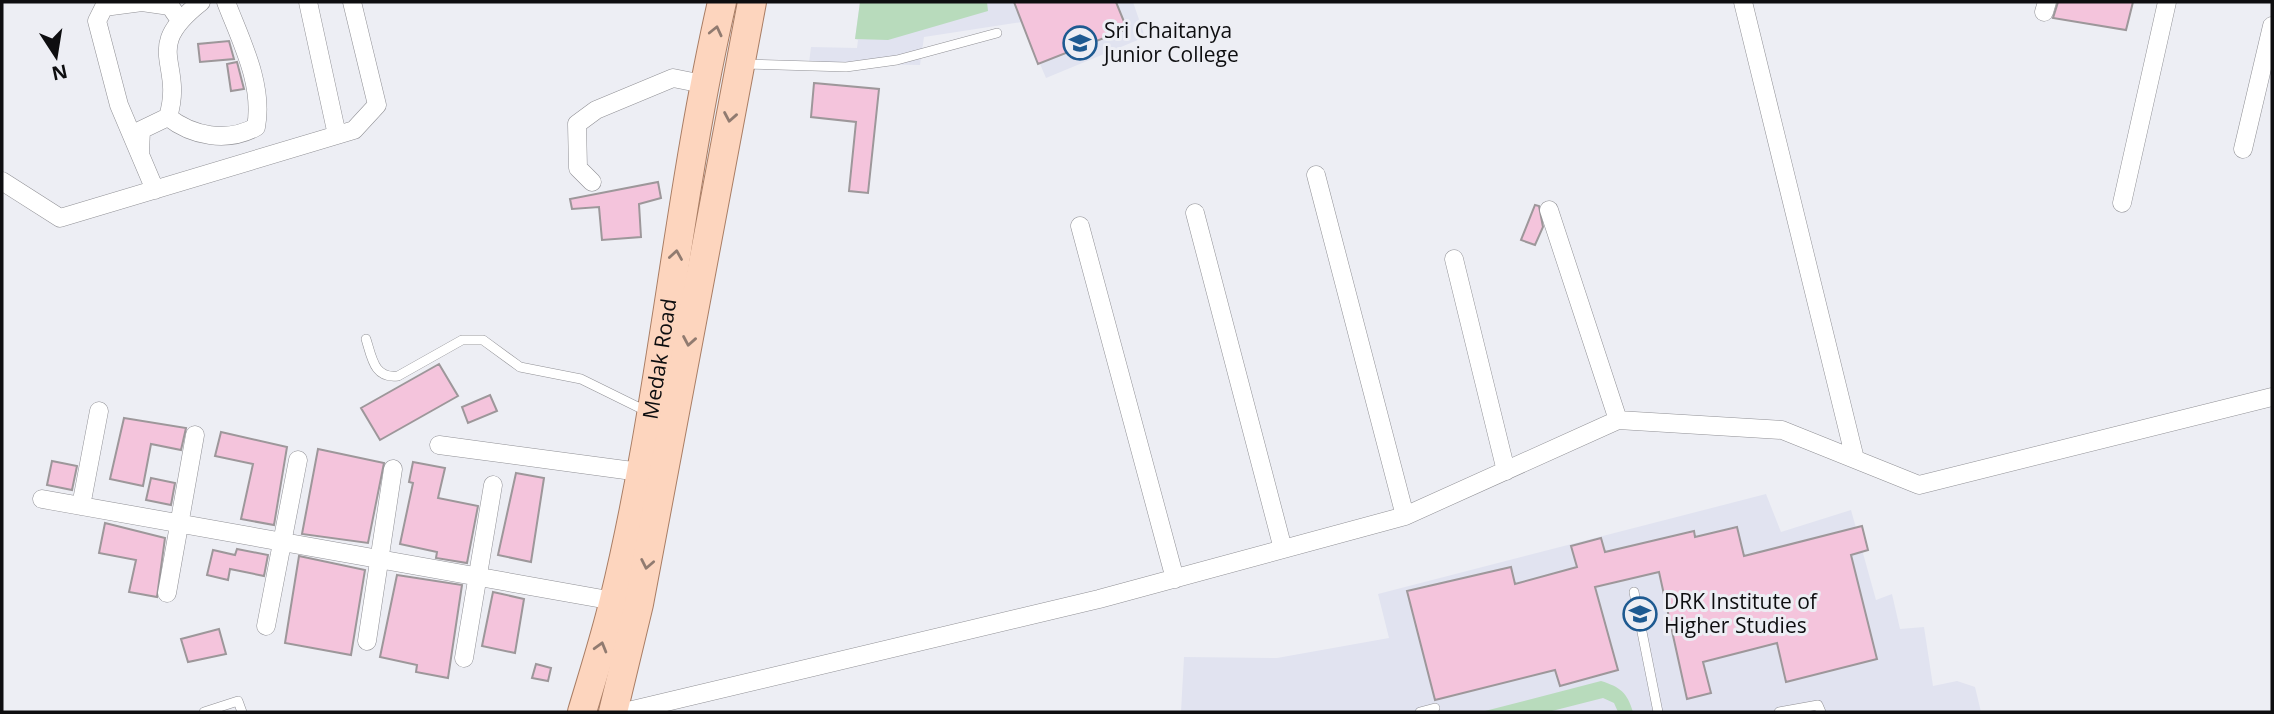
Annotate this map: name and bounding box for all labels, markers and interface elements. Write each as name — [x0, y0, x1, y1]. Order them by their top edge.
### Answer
place label: Sri Chaitanya Junior College — [1102, 16, 1239, 68]
north arrow — [21, 21, 91, 91]
school or university icon: Sri Chaitanya Junior College — [1061, 24, 1099, 62]
one-way arrow — [707, 25, 722, 37]
text: N — [49, 58, 70, 87]
one-way arrow — [723, 111, 738, 123]
one-way arrow — [668, 249, 683, 261]
street label: Medak Road — [636, 296, 682, 421]
one-way arrow — [682, 335, 697, 347]
one-way arrow — [640, 558, 655, 570]
place label: DRK Institute of Higher Studies — [1664, 587, 1819, 639]
school or university icon: DRK Institute of Higher Studies — [1621, 595, 1659, 633]
one-way arrow — [592, 641, 607, 653]

